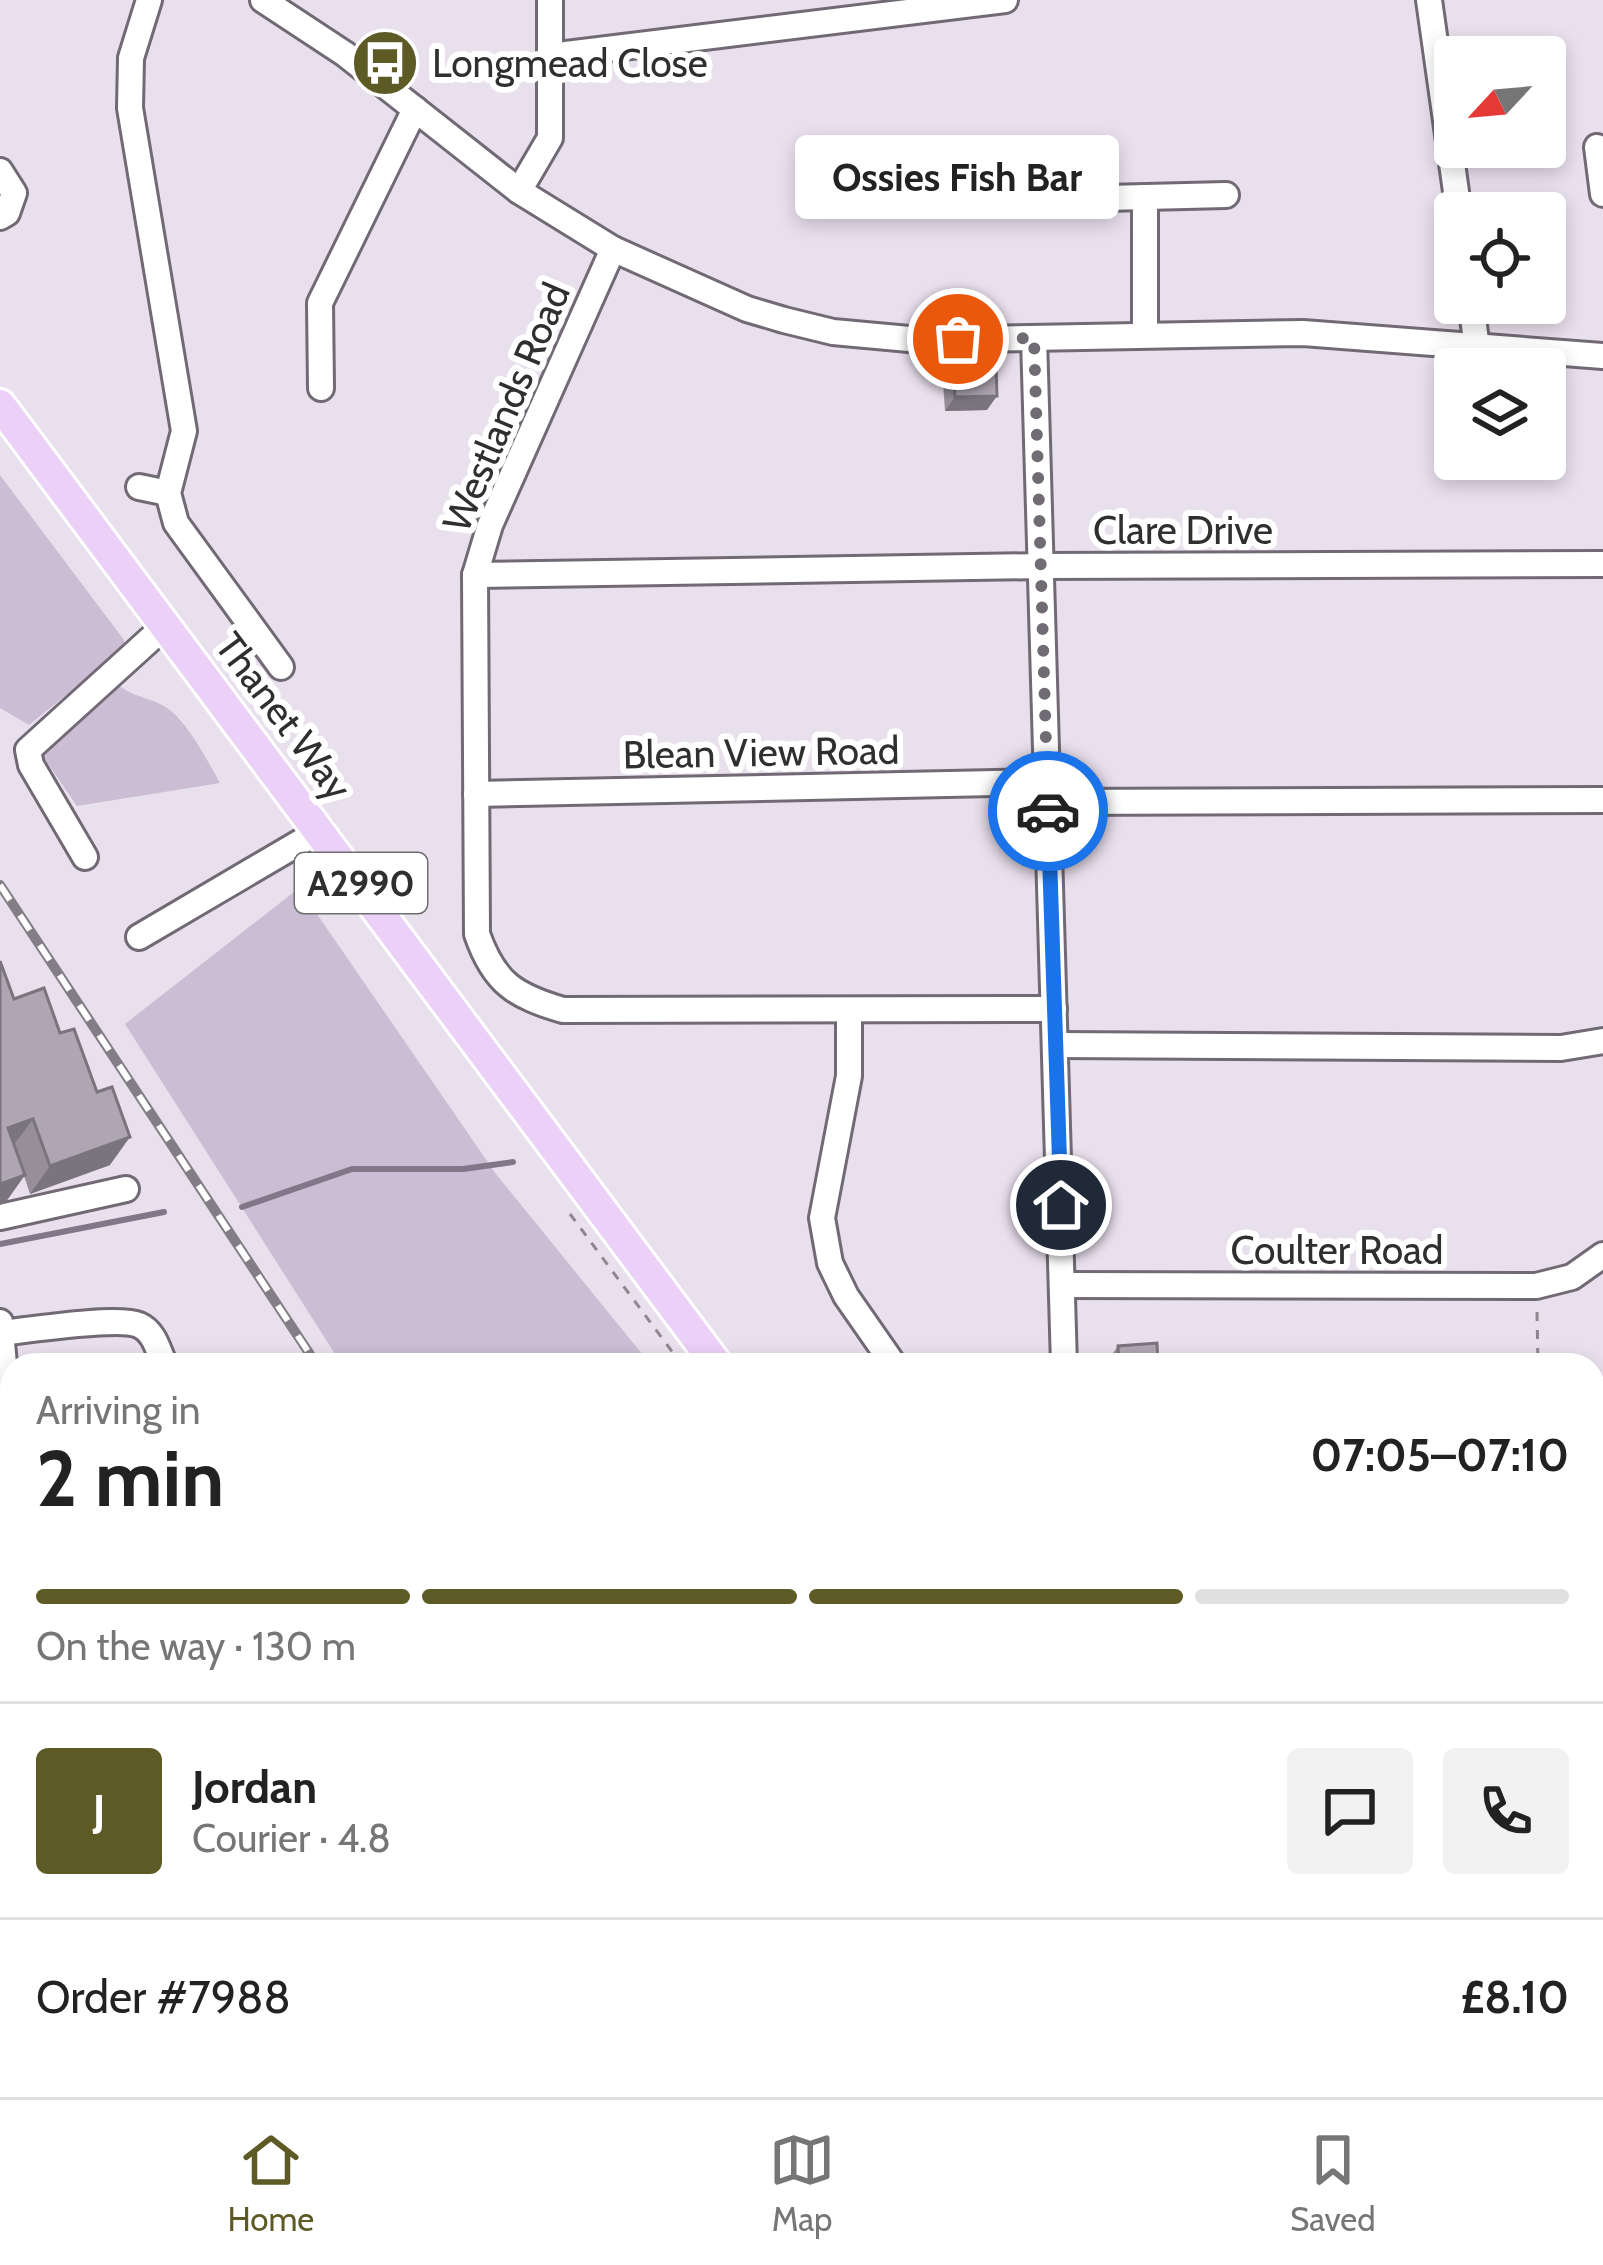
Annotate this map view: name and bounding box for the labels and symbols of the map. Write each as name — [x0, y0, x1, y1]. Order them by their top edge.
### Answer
bus stop icon: Longmead Close — [350, 28, 420, 98]
north arrow — [1434, 36, 1566, 168]
place label: Longmead Close — [432, 39, 708, 87]
callout: Ossies Fish Bar — [796, 135, 1120, 219]
street label: Westlands Road — [432, 275, 580, 539]
pin — [907, 288, 1009, 390]
street label: Clare Drive — [1093, 506, 1273, 554]
street label: Thanet Way — [206, 623, 363, 809]
street label: Blean View Road — [622, 726, 900, 778]
courier — [988, 751, 1108, 871]
road number: A2990 — [295, 853, 427, 913]
pin — [1010, 1154, 1112, 1256]
street label: Coulter Road — [1230, 1226, 1444, 1274]

